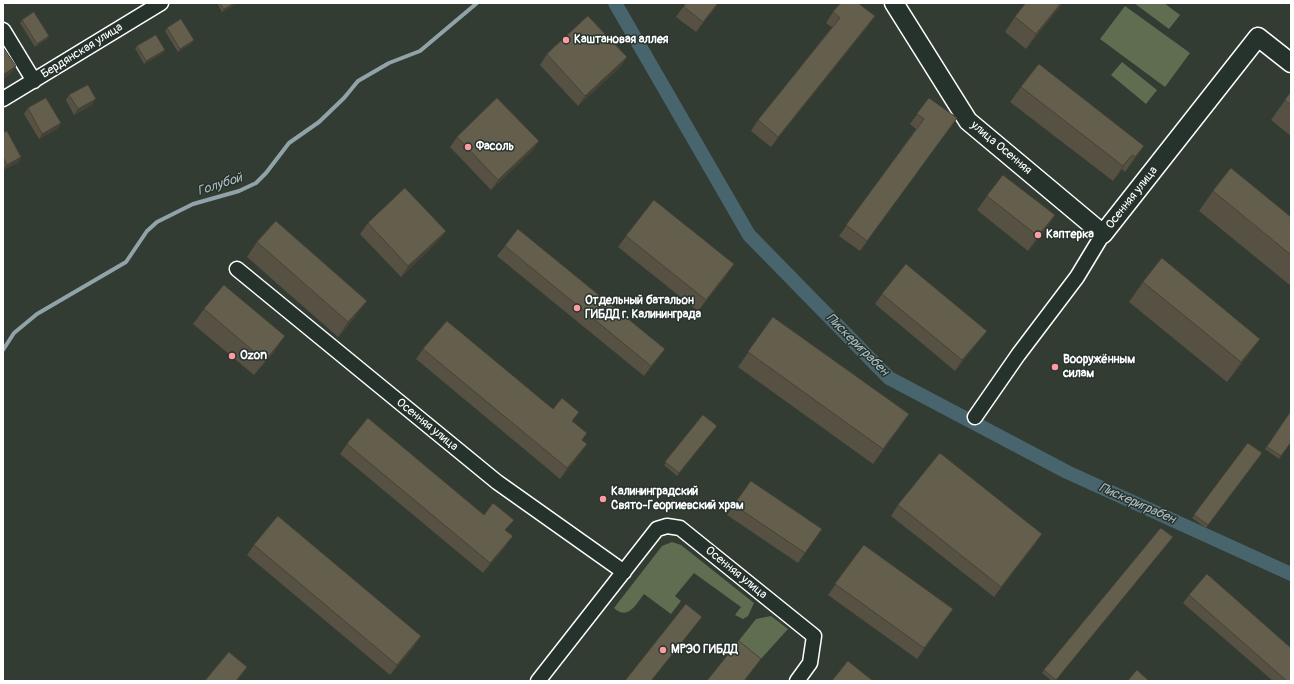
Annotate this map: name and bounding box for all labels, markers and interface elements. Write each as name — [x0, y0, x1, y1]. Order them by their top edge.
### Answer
street label: Бердянская улица — [38, 20, 126, 82]
place label: Каштановая аллея — [574, 33, 668, 47]
marker: Каштановая аллея — [561, 35, 571, 45]
street label: улица Осенняя — [968, 118, 1034, 178]
place label: Фасоль — [476, 140, 514, 154]
marker: Фасоль — [463, 142, 473, 152]
street label: Осенняя улица — [1103, 164, 1161, 232]
water label: Голубой — [196, 170, 244, 200]
place label: Каптерка — [1046, 228, 1094, 242]
marker: Каптерка — [1033, 230, 1043, 240]
place label: Отдельный батальон ГИБДД г. Калининграда — [585, 294, 701, 322]
marker: Отдельный батальон ГИБДД г. Калининграда — [572, 303, 582, 313]
water label: Пискериграбен — [823, 311, 891, 379]
place label: Ozon — [240, 349, 267, 363]
marker: Ozon — [227, 351, 237, 361]
place label: Вооружённым силам — [1063, 353, 1135, 381]
marker: Вооружённым силам — [1050, 362, 1060, 372]
street label: Осенняя улица — [393, 396, 461, 454]
water label: Пискериграбен — [1096, 480, 1178, 528]
place label: Калининградский Свято-Георгиевский храм — [611, 485, 744, 513]
marker: Калининградский Свято-Георгиевский храм — [598, 494, 608, 504]
street label: Осенняя улица — [702, 544, 770, 602]
place label: МРЭО ГИБДД — [671, 643, 738, 657]
marker: МРЭО ГИБДД — [658, 645, 668, 655]

